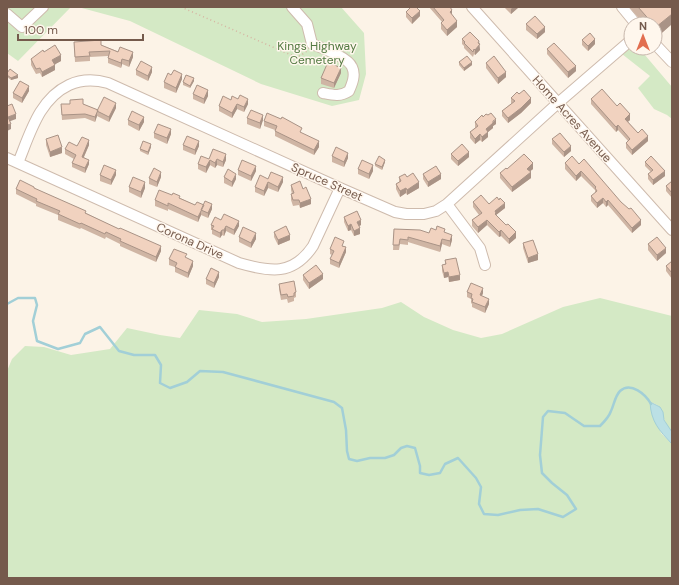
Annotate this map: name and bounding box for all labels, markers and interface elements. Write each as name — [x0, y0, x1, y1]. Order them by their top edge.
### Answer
scale bar — [18, 16, 143, 42]
north arrow — [623, 16, 663, 56]
text: N — [639, 19, 647, 33]
text: 100 m — [24, 22, 58, 38]
park label: Kings Highway Cemetery — [277, 38, 357, 68]
street label: Home Acres Avenue — [529, 72, 615, 166]
street label: Spruce Street — [289, 159, 366, 205]
street label: Corona Drive — [154, 219, 226, 263]

